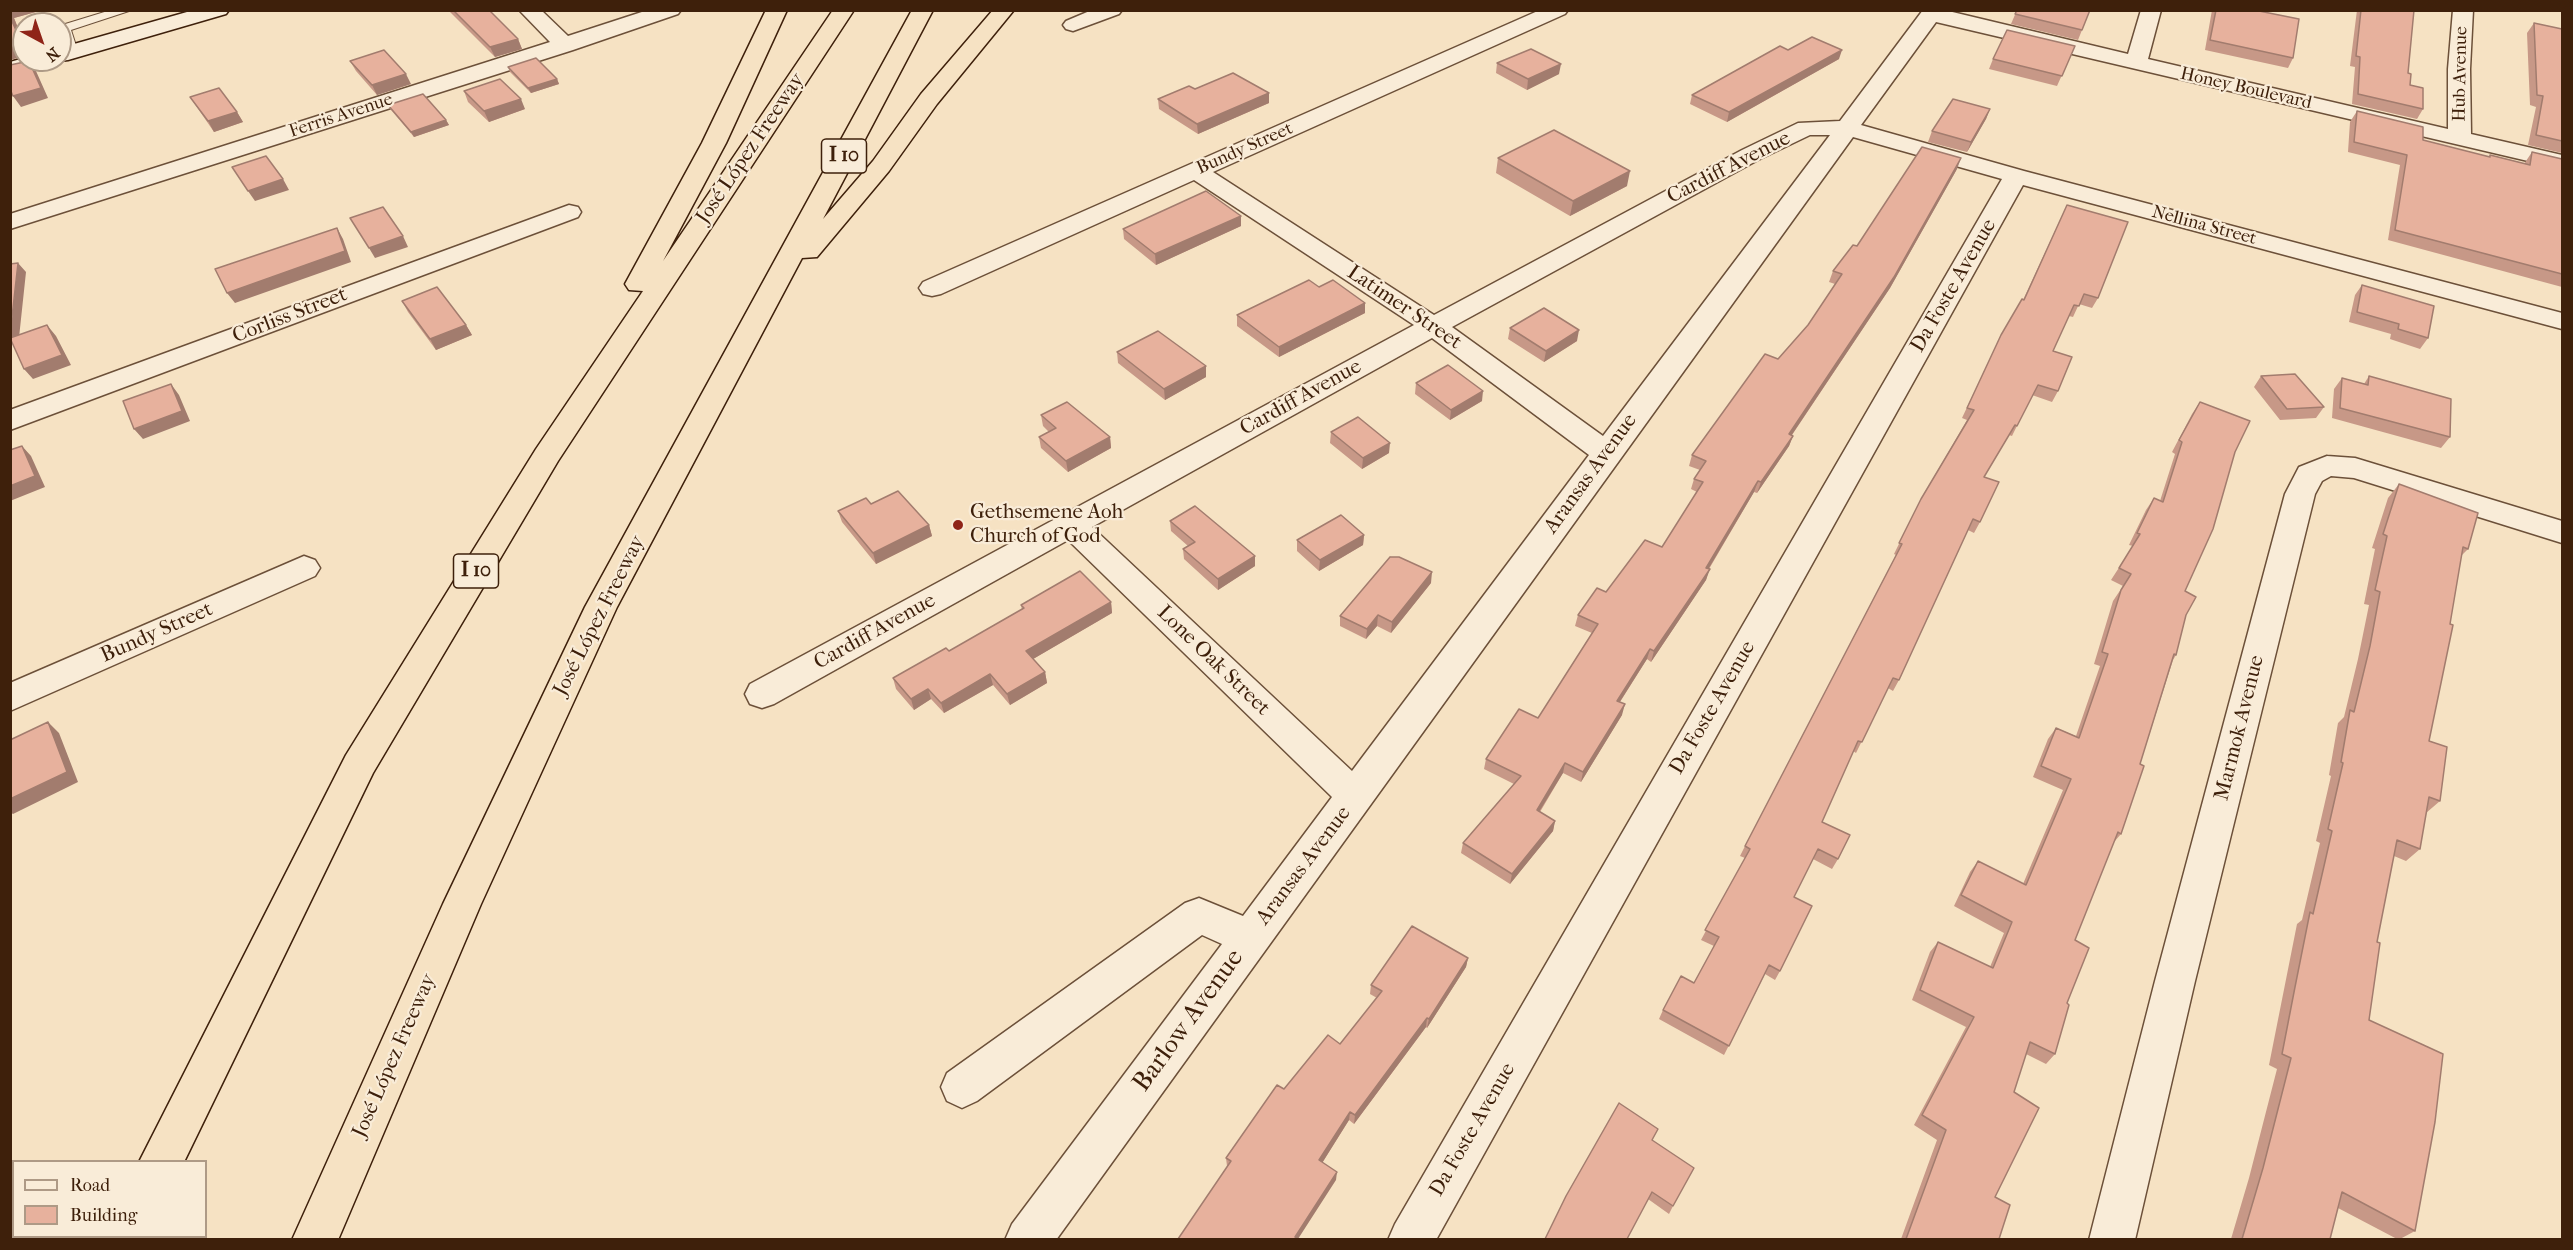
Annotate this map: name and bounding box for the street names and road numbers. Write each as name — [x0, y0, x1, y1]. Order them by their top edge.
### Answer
street label: Hub Avenue — [2449, 26, 2473, 122]
street label: Honey Boulevard — [2178, 63, 2314, 115]
street label: José López Freeway — [691, 69, 811, 229]
street label: Ferris Avenue — [286, 89, 396, 143]
street label: Bundy Street — [1194, 118, 1296, 180]
street label: Cardiff Avenue — [1663, 126, 1795, 210]
road number: I 10 — [822, 139, 866, 173]
street label: Nellina Street — [2149, 202, 2259, 250]
street label: Da Foste Avenue — [1906, 215, 2002, 357]
street label: Latimer Street — [1342, 260, 1466, 356]
street label: Corliss Street — [229, 283, 351, 349]
street label: Cardiff Avenue — [1236, 354, 1366, 442]
street label: Aransas Avenue — [1539, 409, 1643, 539]
street label: José López Freeway — [549, 532, 651, 700]
road number: I 10 — [454, 554, 498, 588]
street label: Cardiff Avenue — [810, 588, 940, 676]
street label: Bundy Street — [97, 597, 217, 669]
street label: Lone Oak Street — [1151, 601, 1275, 721]
street label: Da Foste Avenue — [1665, 637, 1761, 779]
street label: Marmok Avenue — [2210, 653, 2270, 803]
street label: Aransas Avenue — [1251, 802, 1357, 930]
street label: Barlow Avenue — [1127, 944, 1251, 1098]
street label: José López Freeway — [348, 970, 442, 1142]
street label: Da Foste Avenue — [1425, 1059, 1521, 1201]

